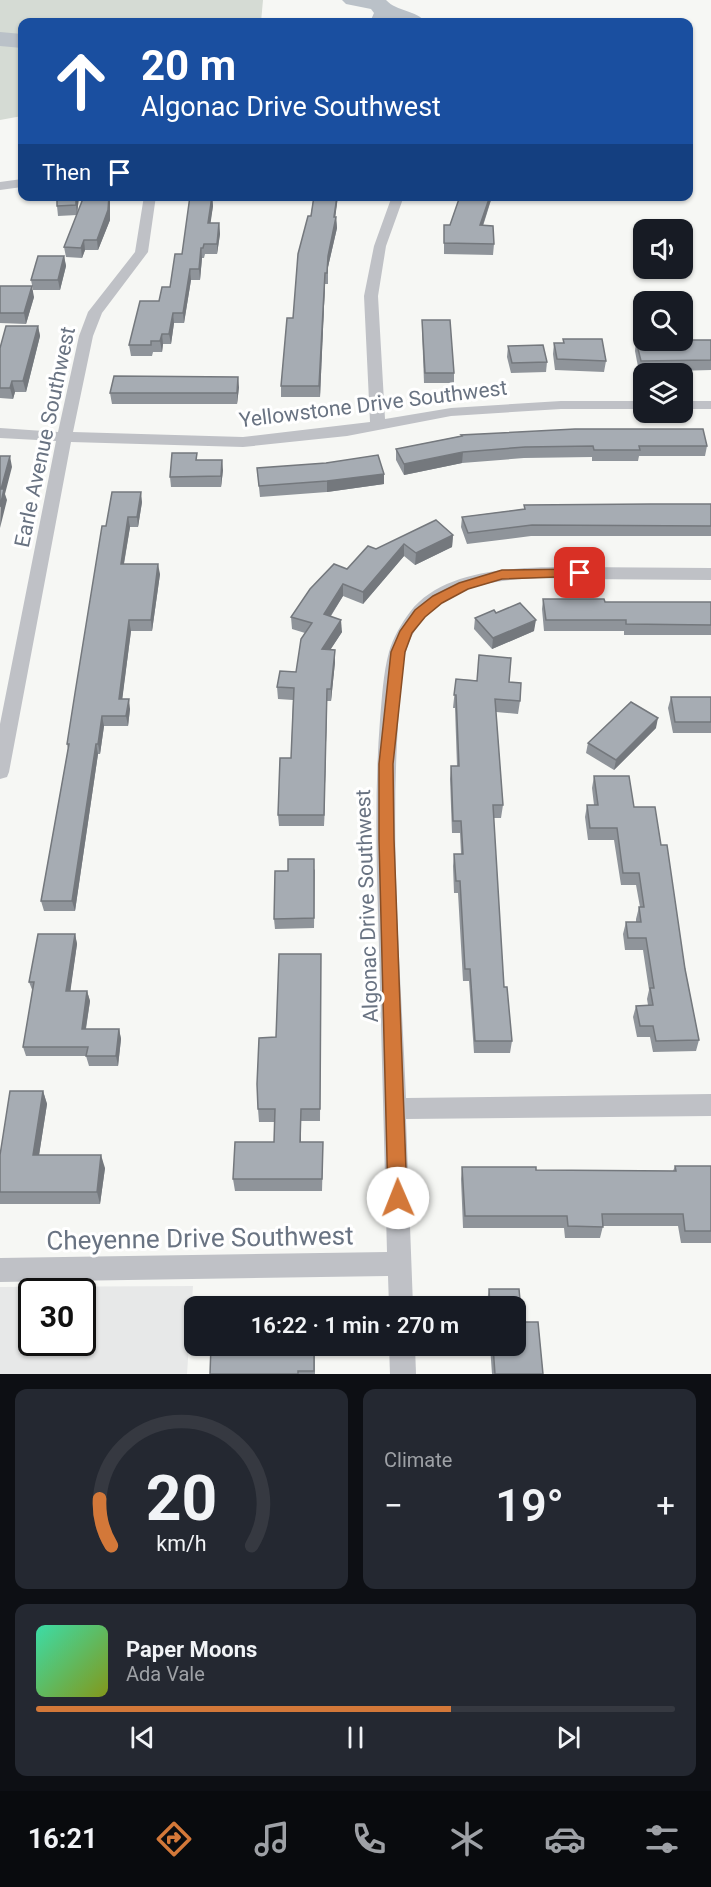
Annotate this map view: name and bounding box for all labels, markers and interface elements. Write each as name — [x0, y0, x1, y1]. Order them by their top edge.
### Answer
text: 20 m — [141, 41, 236, 90]
icon: ahead — [42, 42, 120, 120]
text: Algonac Drive Southwest — [141, 91, 441, 123]
icon: arrive — [103, 156, 136, 189]
text: Then — [42, 160, 91, 185]
map controls — [633, 219, 693, 423]
button: sound — [633, 219, 693, 279]
button: search — [633, 291, 693, 351]
street label: Earle Avenue Southwest — [10, 324, 80, 549]
button: layers — [633, 363, 693, 423]
street label: Yellowstone Drive Southwest — [238, 376, 509, 432]
pin — [554, 547, 605, 598]
icon: arrive — [563, 556, 596, 589]
street label: Algonac Drive Southwest — [351, 789, 383, 1023]
position arrow — [366, 1166, 430, 1230]
street label: Cheyenne Drive Southwest — [46, 1220, 354, 1256]
speed limit sign: 30 — [18, 1278, 96, 1356]
text: 16:22 · 1 min · 270 m — [251, 1313, 459, 1338]
text: Climate — [384, 1448, 452, 1472]
text: 20 — [146, 1462, 217, 1535]
text: 19° — [495, 1479, 564, 1532]
text: − — [384, 1486, 403, 1525]
text: + — [656, 1486, 675, 1525]
text: km/h — [156, 1531, 207, 1556]
text: Paper Moons — [126, 1637, 257, 1662]
text: Ada Vale — [126, 1662, 205, 1686]
icon: previous — [126, 1721, 159, 1754]
icon: pause — [339, 1721, 372, 1754]
icon: next — [552, 1721, 585, 1754]
icon: directions — [153, 1818, 195, 1860]
icon: music — [251, 1818, 293, 1860]
icon: phone — [348, 1818, 390, 1860]
icon: climate — [446, 1818, 488, 1860]
icon: car — [544, 1818, 586, 1860]
icon: filters — [641, 1818, 683, 1860]
text: 16:21 — [28, 1823, 97, 1855]

